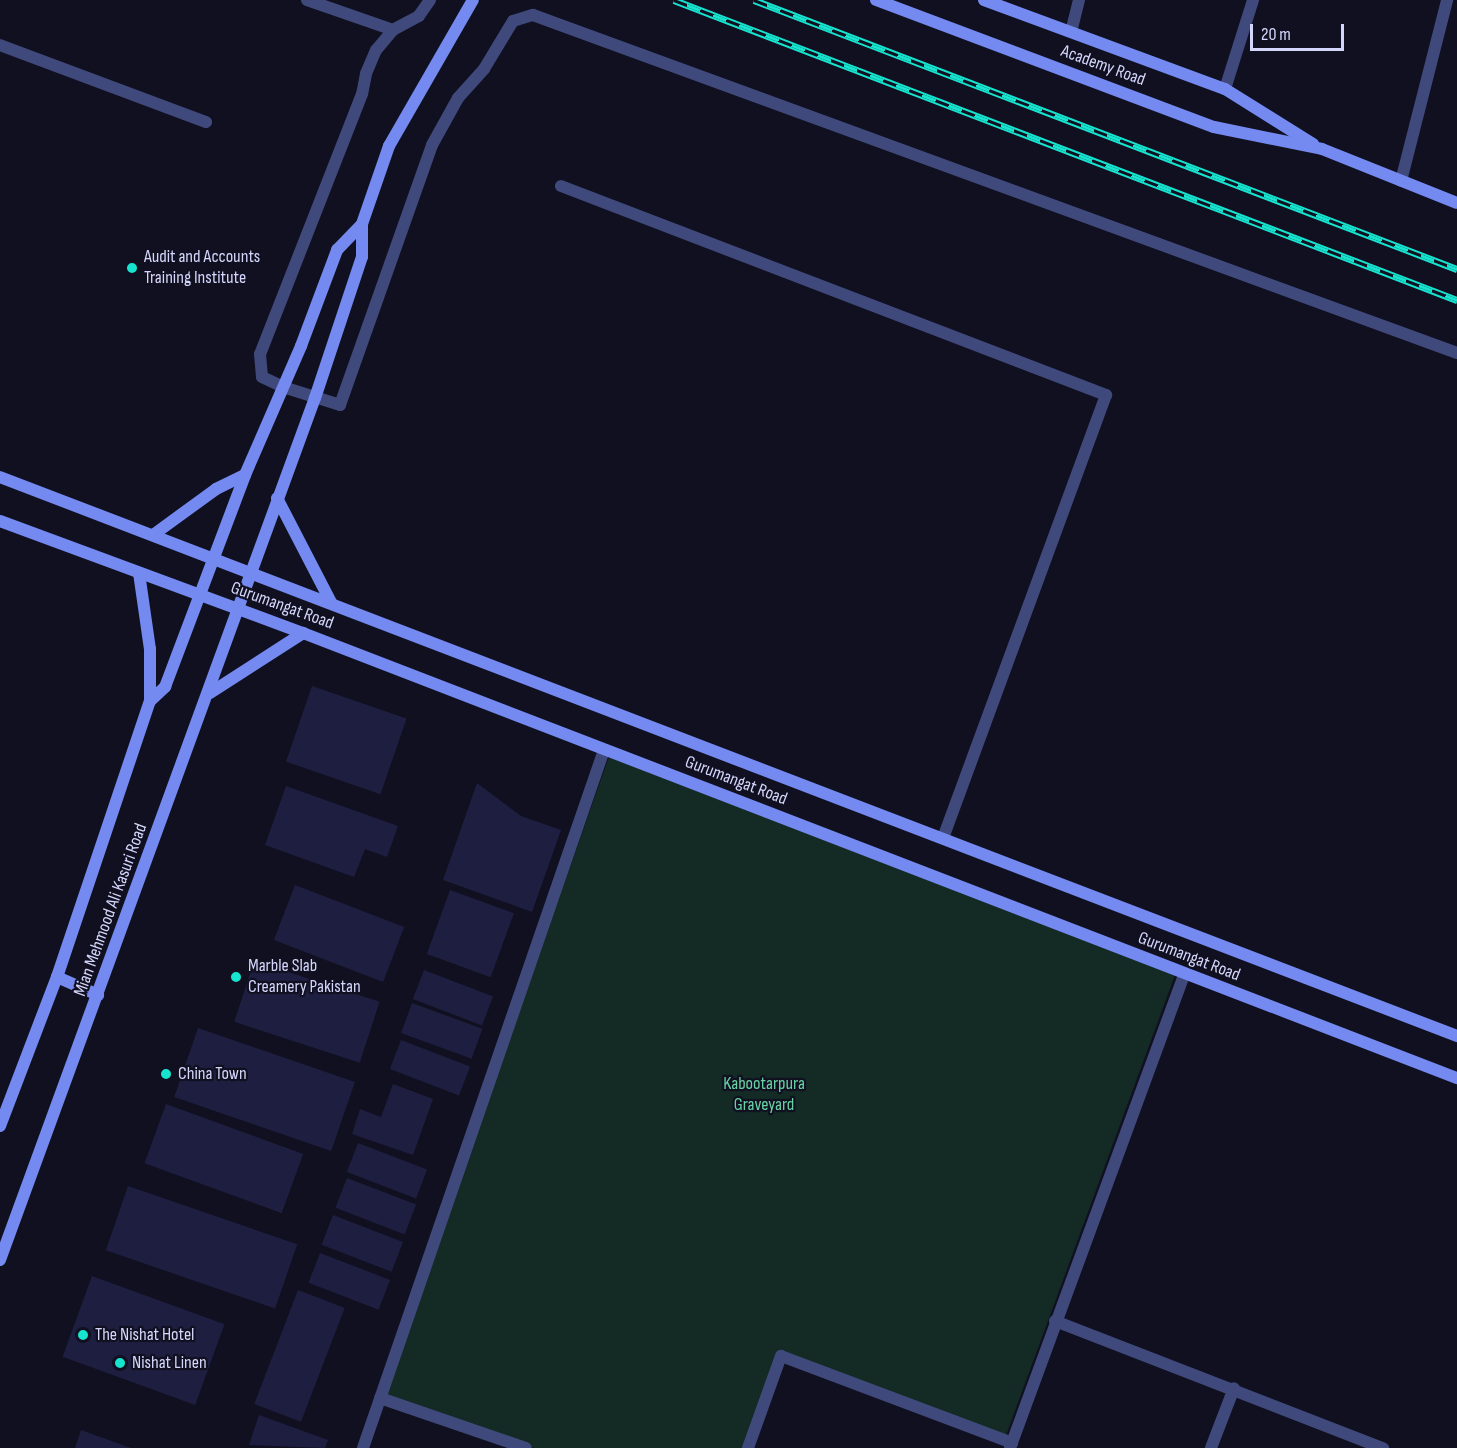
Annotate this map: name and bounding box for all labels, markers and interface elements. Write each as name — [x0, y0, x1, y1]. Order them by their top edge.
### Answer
scale bar — [1253, 12, 1348, 50]
text: 20 m — [1261, 24, 1291, 45]
street label: Academy Road — [1058, 41, 1148, 91]
place label: Audit and Accounts Training Institute — [144, 247, 260, 290]
marker: Audit and Accounts Training Institute — [125, 261, 139, 275]
street label: Gurumangat Road — [228, 577, 336, 635]
street label: Gurumangat Road — [682, 752, 790, 810]
street label: Mian Mehmood Ali Kasuri Road — [70, 821, 152, 999]
street label: Gurumangat Road — [1135, 928, 1243, 986]
place label: Marble Slab Creamery Pakistan — [248, 956, 361, 998]
marker: Marble Slab Creamery Pakistan — [229, 970, 243, 984]
place label: China Town — [178, 1063, 247, 1085]
marker: China Town — [159, 1067, 173, 1081]
park label: Kabootarpura Graveyard — [723, 1074, 805, 1116]
place label: The Nishat Hotel — [95, 1324, 194, 1346]
marker: The Nishat Hotel — [76, 1328, 90, 1342]
place label: Nishat Linen — [132, 1352, 207, 1374]
marker: Nishat Linen — [113, 1356, 127, 1370]

